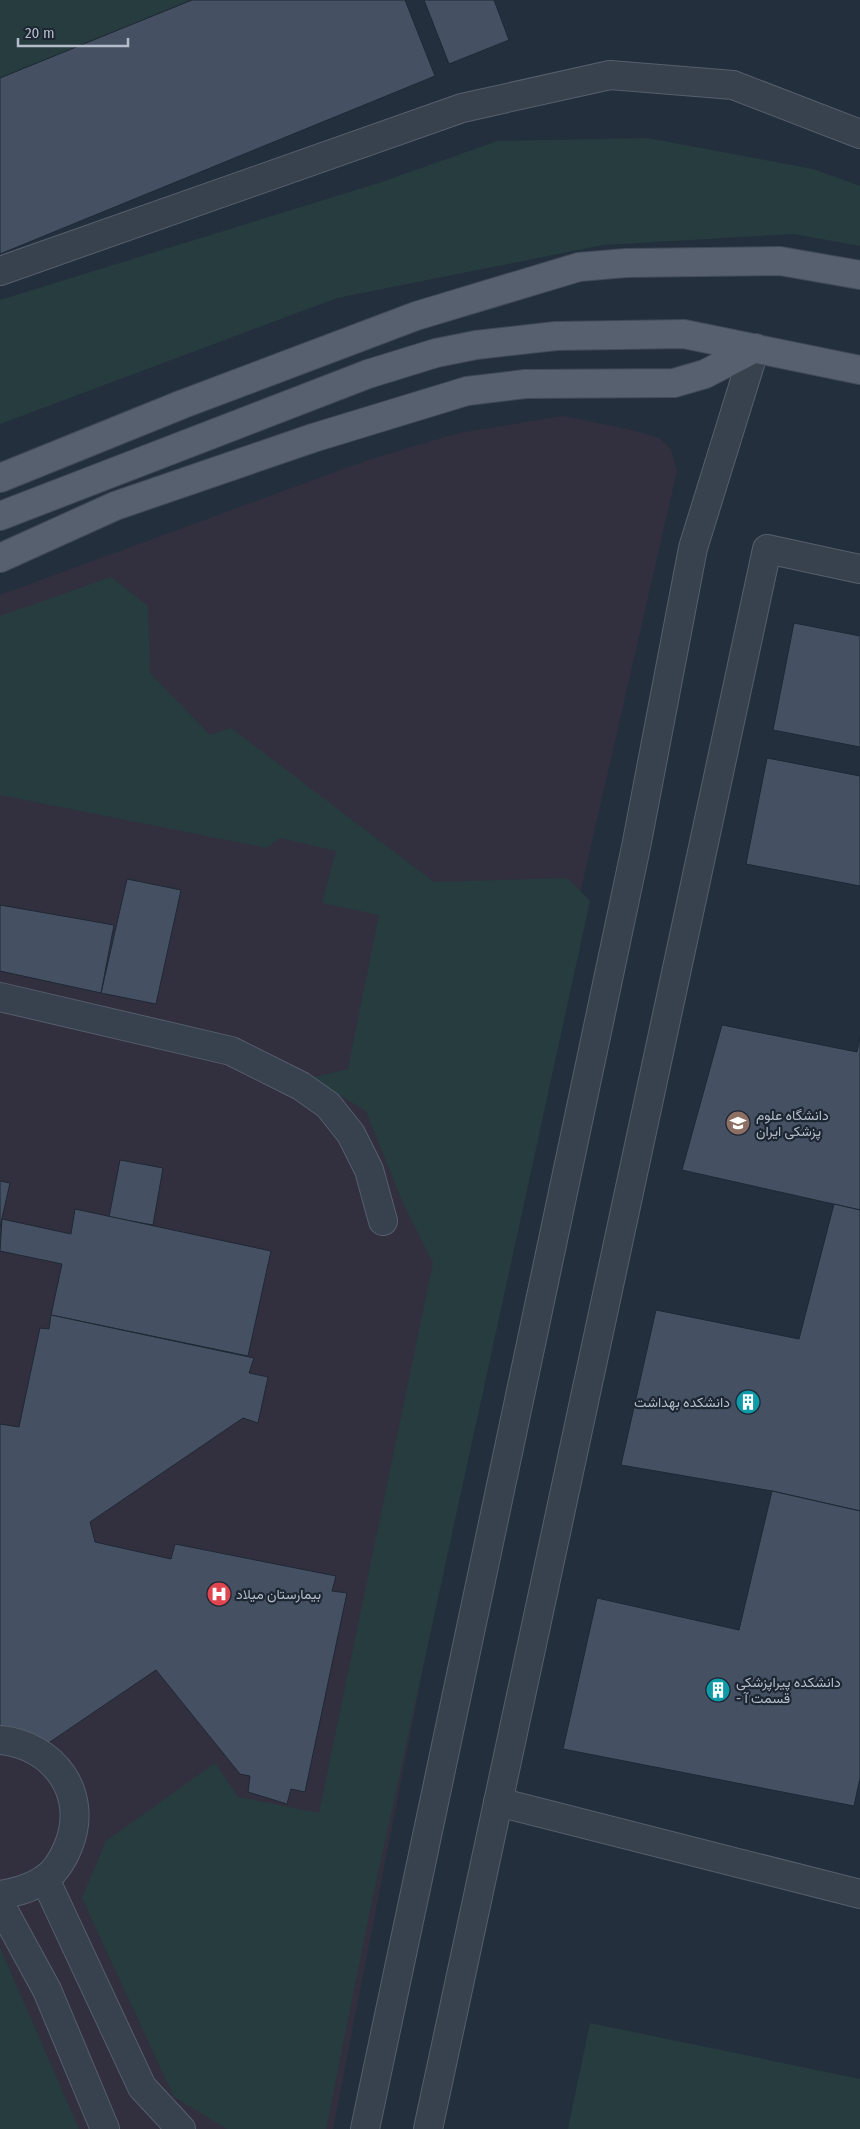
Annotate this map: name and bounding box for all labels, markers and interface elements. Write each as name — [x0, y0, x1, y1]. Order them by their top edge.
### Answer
scale bar — [18, 15, 128, 47]
text: 20 m — [25, 24, 55, 42]
place label: دانشگاه علوم پزشکی ایران — [756, 1107, 829, 1141]
school or university icon: دانشگاه علوم پزشکی ایران — [725, 1110, 751, 1136]
building icon: دانشکده بهداشت — [735, 1389, 761, 1415]
place label: دانشکده بهداشت — [634, 1394, 730, 1411]
hospital icon: بیمارستان میلاد — [206, 1581, 232, 1607]
place label: بیمارستان میلاد — [236, 1586, 321, 1603]
place label: دانشکده پیراپزشکی - قسمت آ — [736, 1674, 841, 1707]
building icon: دانشکده پیراپزشکی - قسمت آ — [705, 1677, 731, 1703]

